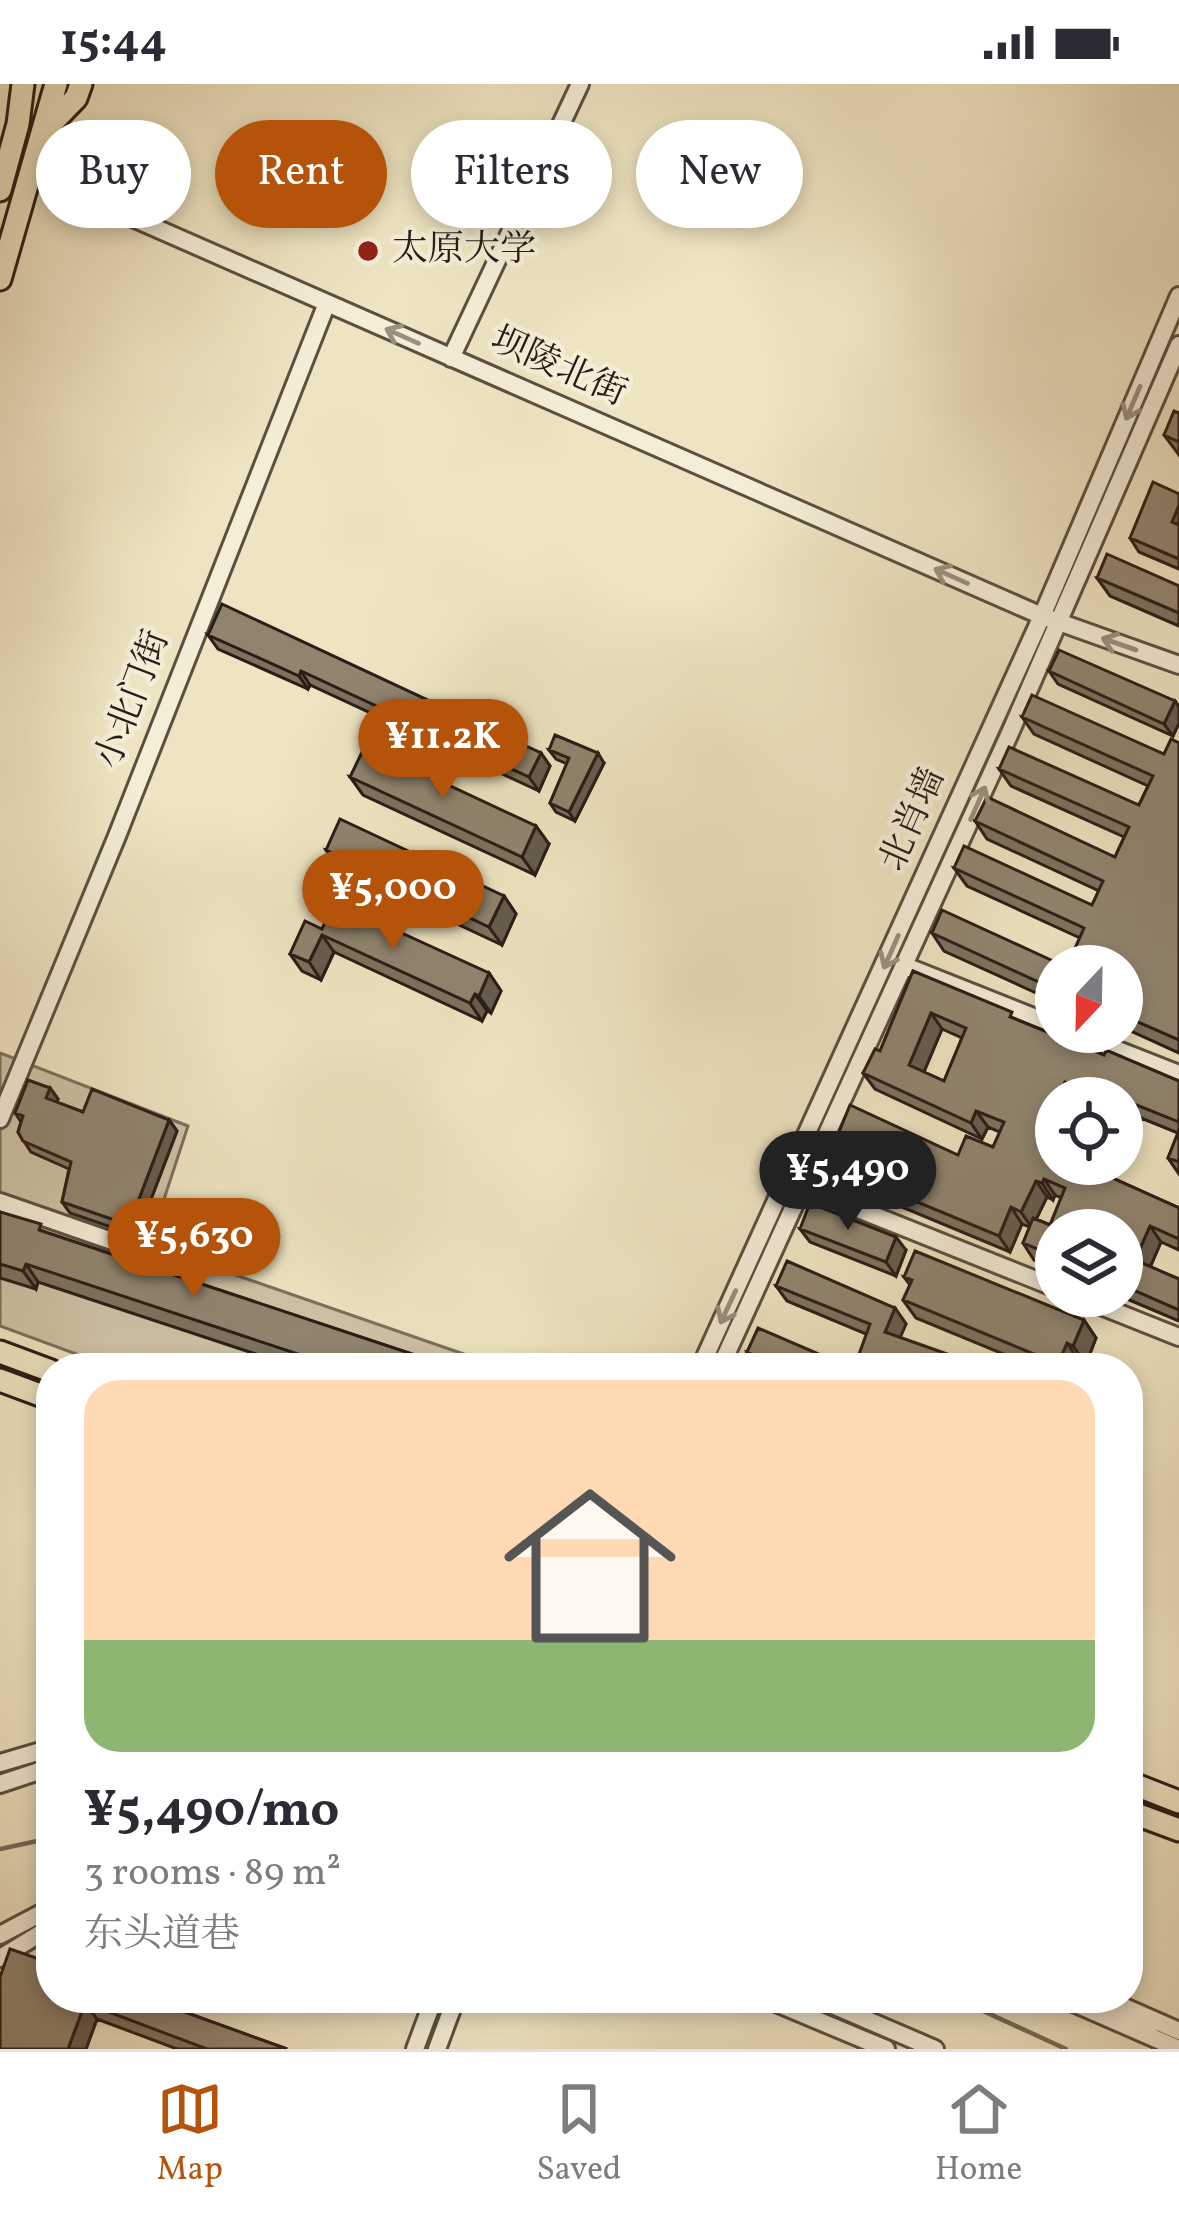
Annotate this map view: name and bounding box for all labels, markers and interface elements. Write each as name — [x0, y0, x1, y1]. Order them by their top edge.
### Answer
text: 15:44 — [60, 11, 167, 74]
chip: Buy — [36, 120, 191, 228]
chip: Rent — [215, 120, 387, 228]
chip: Filters — [411, 120, 612, 228]
chip: New — [636, 120, 803, 228]
place label: 太原大学 — [392, 226, 536, 276]
marker: 太原大学 — [355, 238, 381, 264]
street label: 坝陵北街 — [482, 316, 634, 420]
one-way arrow — [385, 323, 421, 345]
one-way arrow — [1121, 384, 1142, 421]
one-way arrow — [934, 564, 970, 586]
street label: 小北门街 — [85, 624, 183, 776]
one-way arrow — [1101, 632, 1138, 653]
pin: ¥11.2K — [345, 699, 541, 801]
text: ¥11.2K — [385, 711, 501, 765]
street label: 北肖墙 — [869, 760, 959, 880]
one-way arrow — [969, 786, 991, 822]
pin: ¥5,000 — [295, 850, 491, 952]
text: ¥5,000 — [329, 862, 457, 916]
one-way arrow — [878, 933, 900, 969]
north arrow — [1035, 945, 1143, 1053]
map controls — [1035, 945, 1143, 1317]
button: locate — [1035, 1077, 1143, 1185]
pin: ¥5,490 — [750, 1131, 946, 1233]
text: ¥5,490 — [786, 1143, 910, 1197]
pin: ¥5,630 — [96, 1198, 292, 1300]
button: layers — [1035, 1209, 1143, 1317]
text: ¥5,630 — [134, 1210, 254, 1264]
one-way arrow — [716, 1288, 738, 1324]
icon: home — [482, 1458, 698, 1674]
text: ¥5,490/mo — [84, 1776, 339, 1847]
text: 3 rooms · 89 m² — [84, 1847, 341, 1901]
text: 东头道巷 — [84, 1909, 240, 1963]
tab: Map — [157, 2076, 223, 2194]
tab: Saved — [536, 2076, 621, 2194]
tab: Home — [935, 2076, 1022, 2194]

